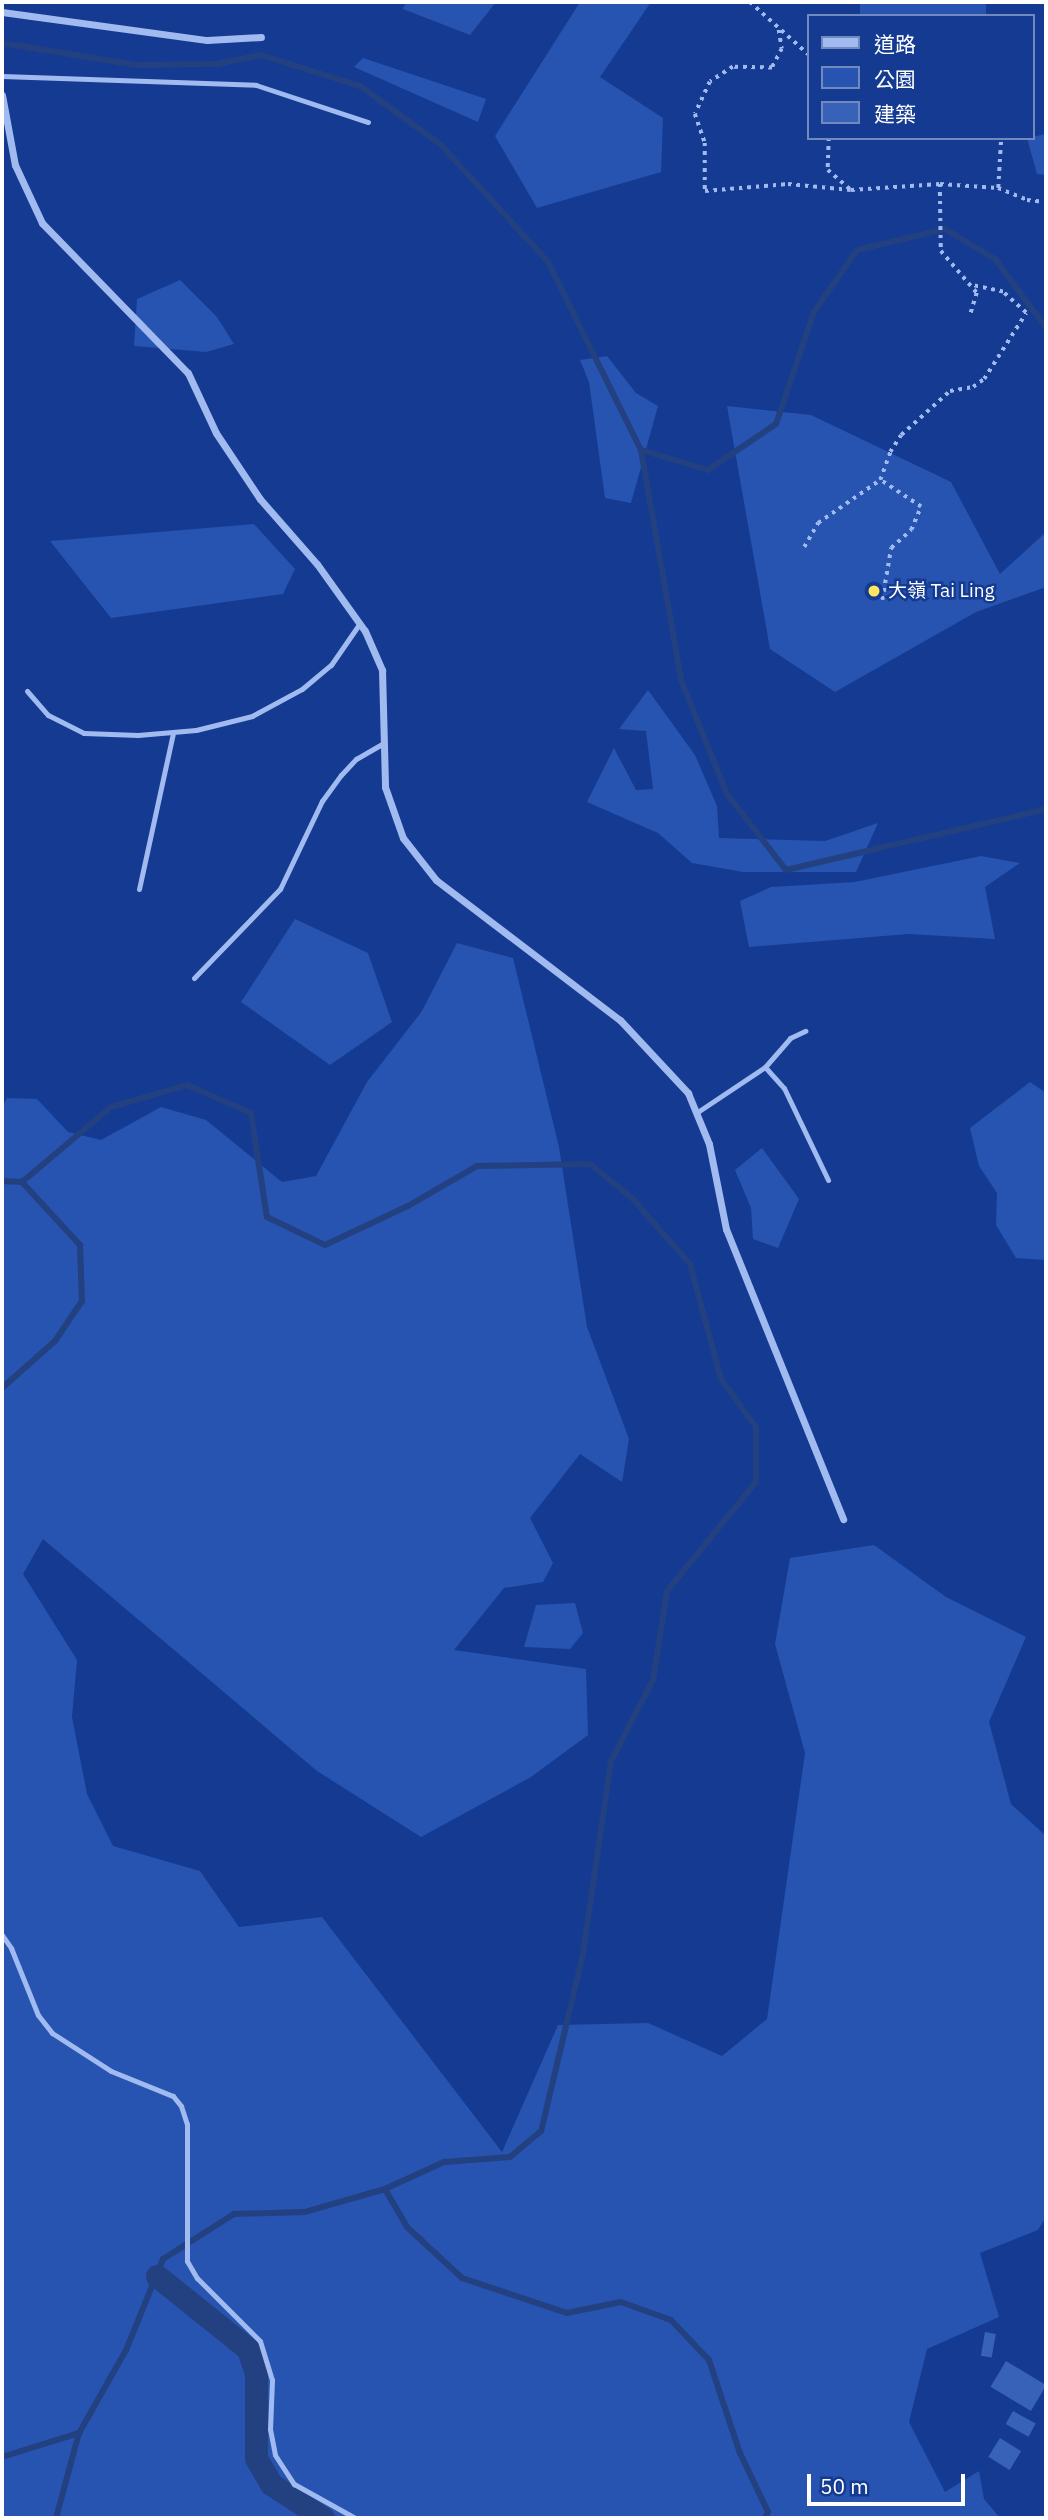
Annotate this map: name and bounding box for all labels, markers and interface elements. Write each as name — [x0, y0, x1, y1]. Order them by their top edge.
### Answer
legend — [806, 14, 1034, 140]
text: 道路 — [874, 30, 916, 58]
text: 公園 — [874, 65, 916, 93]
text: 建築 — [874, 100, 916, 128]
place label: 大嶺 Tai Ling — [888, 580, 994, 602]
marker: 大嶺 Tai Ling — [866, 583, 882, 599]
scale bar — [810, 2460, 968, 2504]
text: 50 m — [820, 2472, 869, 2500]

